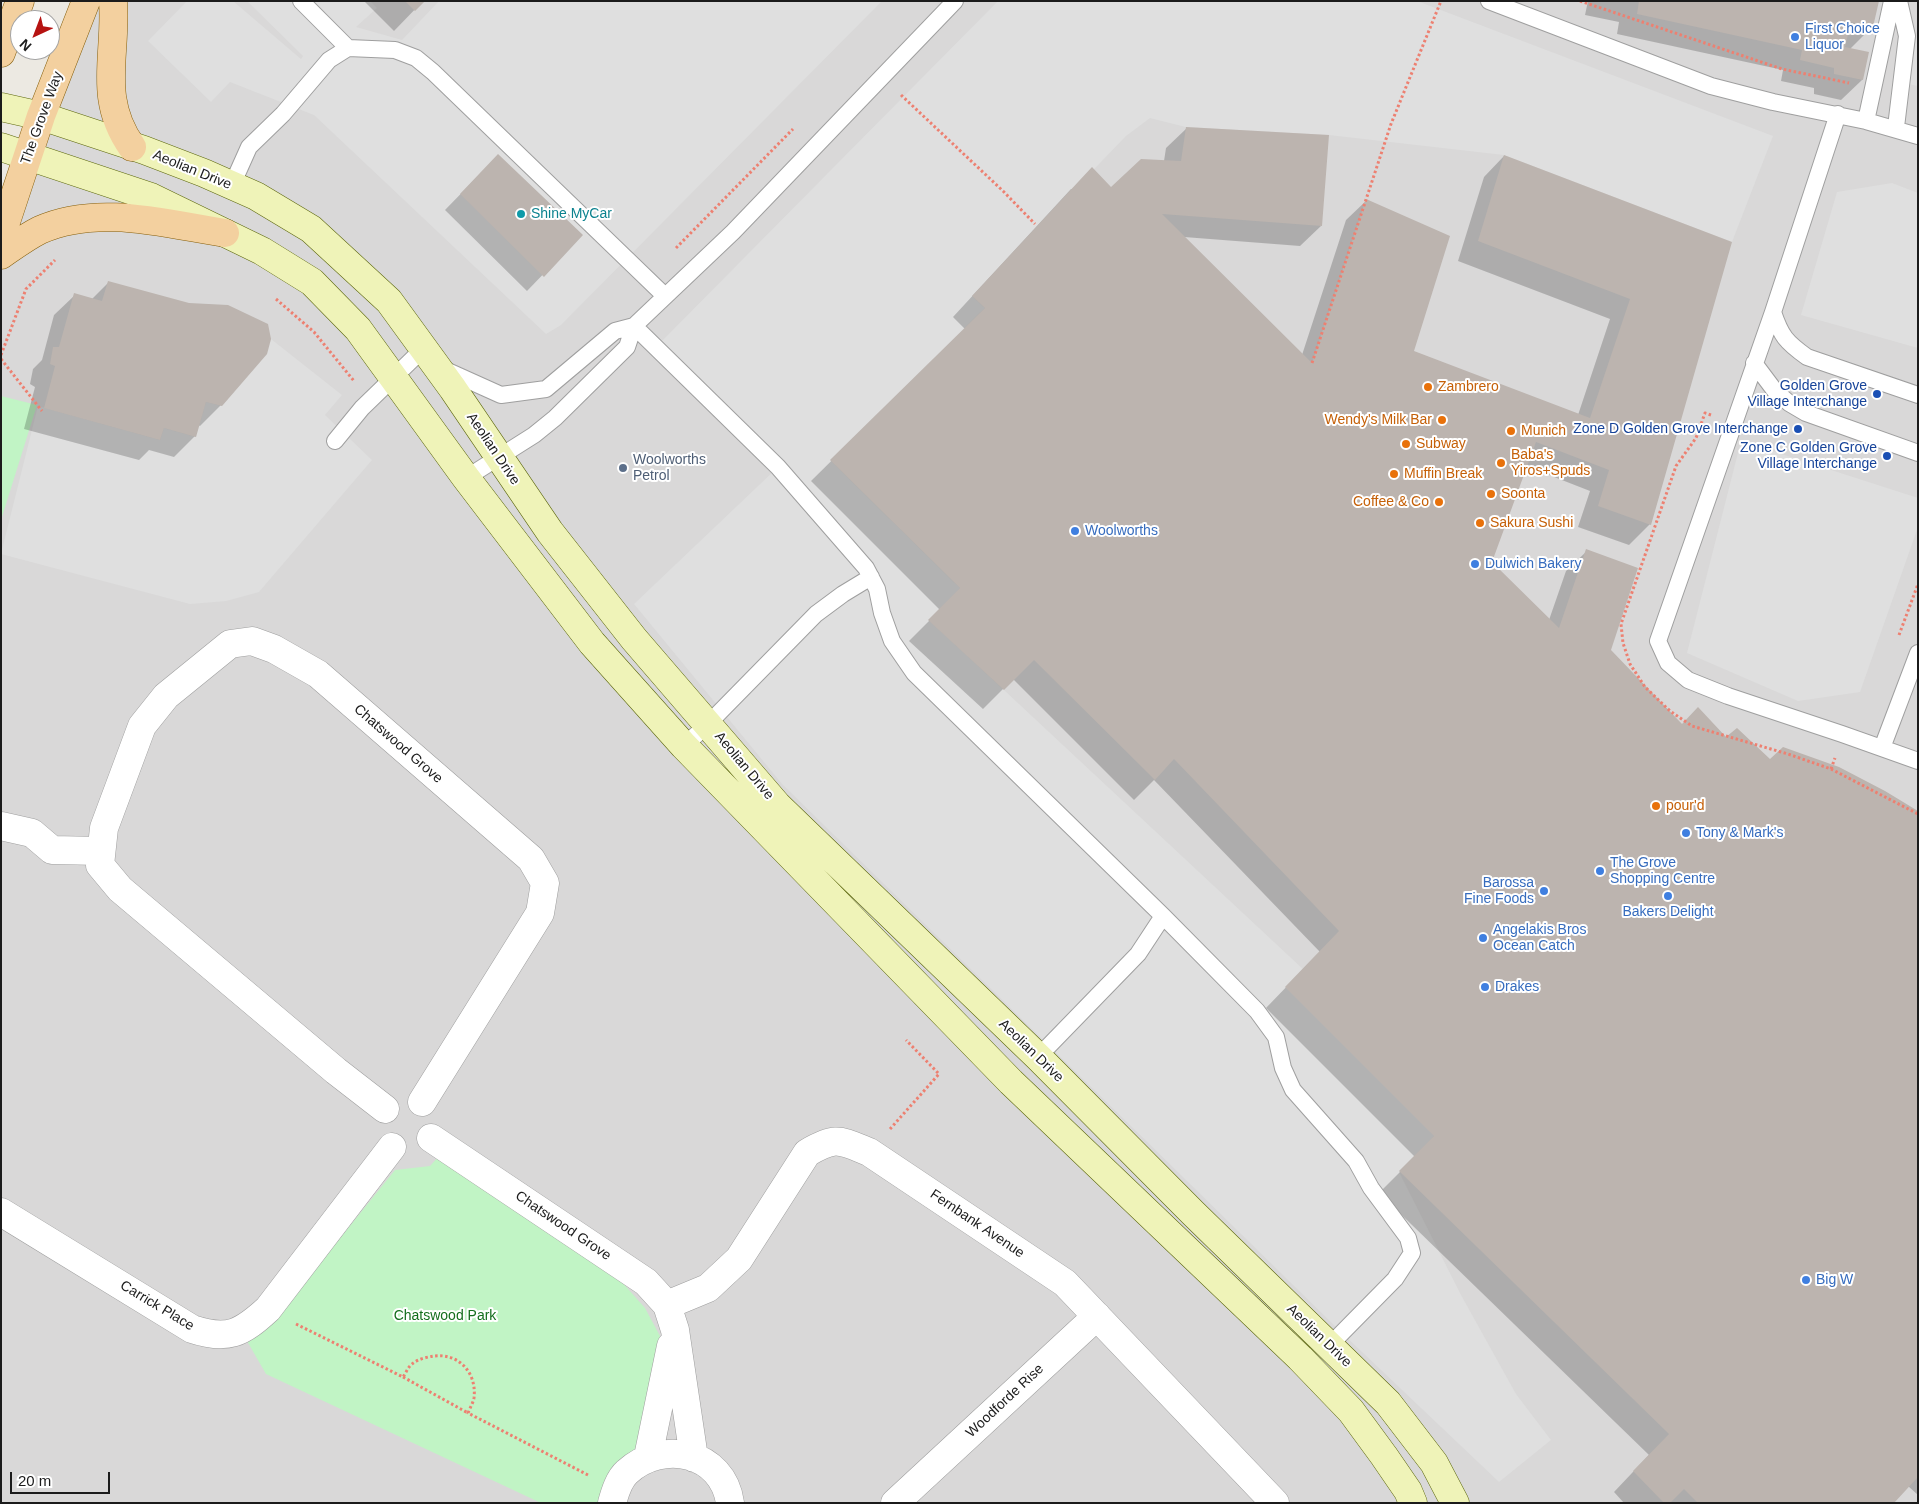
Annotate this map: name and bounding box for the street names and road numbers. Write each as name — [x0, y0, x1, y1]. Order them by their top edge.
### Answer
street label: The Grove Way — [17, 69, 67, 167]
street label: Aeolian Drive — [150, 147, 234, 193]
street label: Aeolian Drive — [463, 410, 523, 488]
street label: Chatswood Grove — [350, 701, 446, 787]
street label: Aeolian Drive — [711, 729, 777, 803]
street label: Aeolian Drive — [995, 1016, 1067, 1086]
street label: Fernbank Avenue — [927, 1186, 1027, 1262]
street label: Chatswood Grove — [512, 1188, 614, 1264]
street label: Carrick Place — [117, 1277, 197, 1335]
street label: Aeolian Drive — [1283, 1301, 1355, 1371]
street label: Woodforde Rise — [963, 1361, 1047, 1441]

